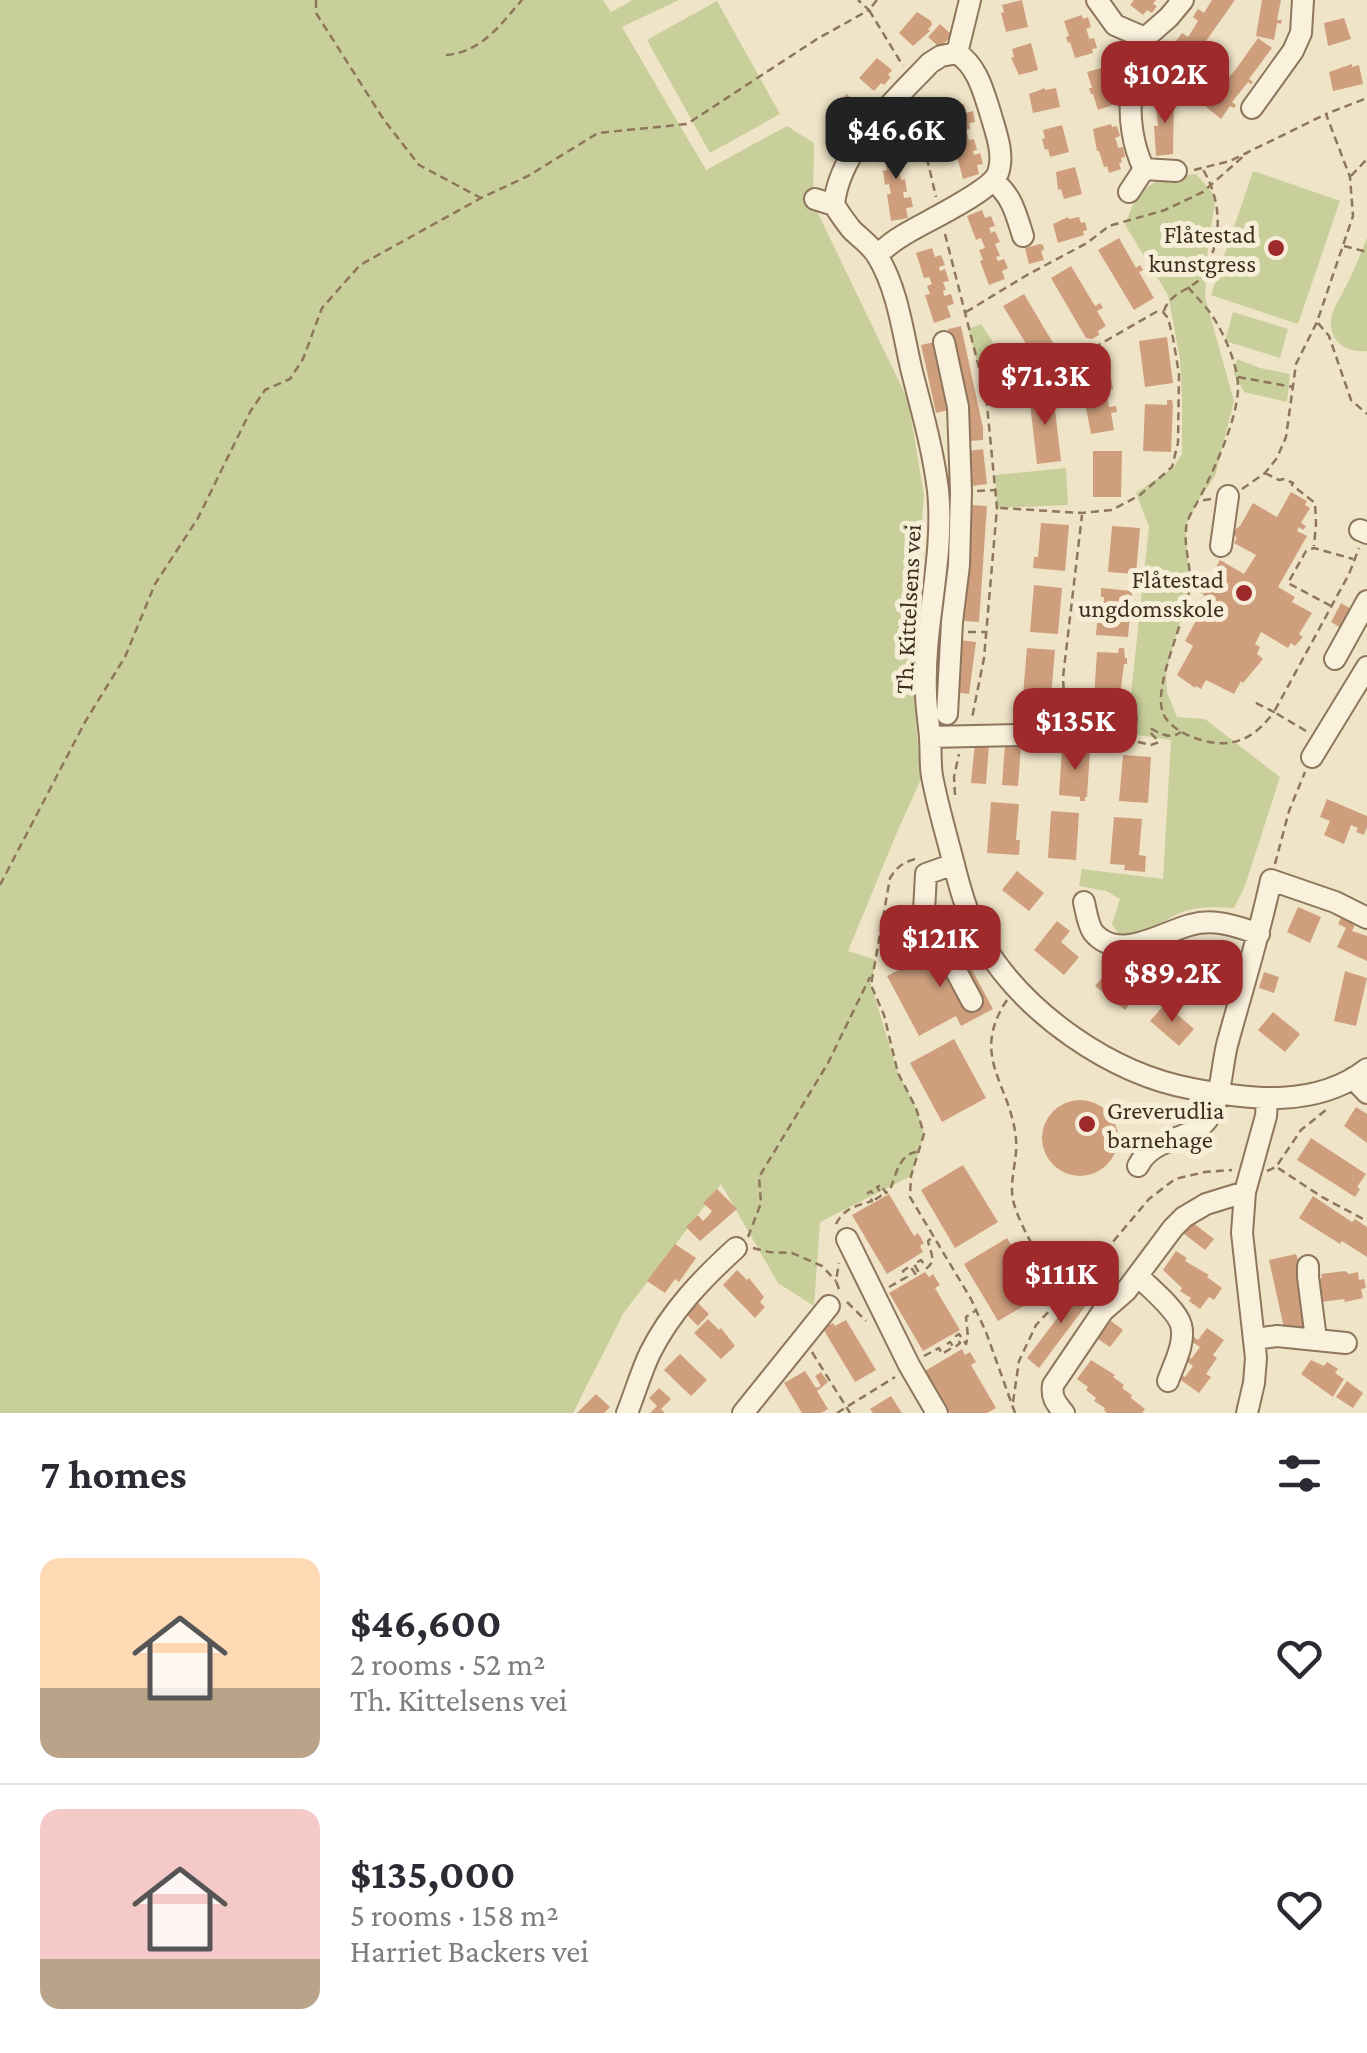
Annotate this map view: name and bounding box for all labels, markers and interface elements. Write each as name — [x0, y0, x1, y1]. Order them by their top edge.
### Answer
pin: $102K — [1095, 41, 1235, 126]
text: $102K — [1123, 55, 1207, 91]
pin: $46.6K — [815, 97, 977, 182]
text: $46.6K — [848, 111, 944, 147]
place label: Flåtestad kunstgress — [1149, 221, 1256, 278]
marker: Flåtestad kunstgress — [1265, 237, 1287, 259]
pin: $71.3K — [964, 343, 1126, 428]
text: $71.3K — [1001, 357, 1089, 393]
street label: Th. Kittelsens vei — [890, 523, 926, 695]
place label: Flåtestad ungdomsskole — [1078, 566, 1224, 623]
marker: Flåtestad ungdomsskole — [1233, 582, 1255, 604]
pin: $135K — [1005, 688, 1145, 773]
text: $135K — [1035, 702, 1115, 738]
pin: $121K — [870, 905, 1010, 990]
text: $121K — [902, 919, 978, 955]
pin: $89.2K — [1091, 940, 1253, 1025]
text: $89.2K — [1124, 954, 1220, 990]
place label: Greverudlia barnehage — [1107, 1097, 1225, 1154]
marker: Greverudlia barnehage — [1076, 1113, 1098, 1135]
pin: $111K — [991, 1241, 1131, 1326]
text: $111K — [1025, 1255, 1097, 1291]
icon: filters — [1272, 1446, 1327, 1501]
text: 7 homes — [40, 1450, 187, 1497]
icon: home — [120, 1598, 240, 1718]
text: $46,600 — [350, 1599, 502, 1646]
icon: heart — [1272, 1631, 1327, 1686]
text: 2 rooms · 52 m² — [350, 1646, 545, 1682]
text: Th. Kittelsens vei — [350, 1682, 567, 1718]
icon: home — [120, 1849, 240, 1969]
text: $135,000 — [350, 1850, 516, 1897]
icon: heart — [1272, 1882, 1327, 1937]
text: 5 rooms · 158 m² — [350, 1897, 559, 1933]
text: Harriet Backers vei — [350, 1933, 589, 1969]

